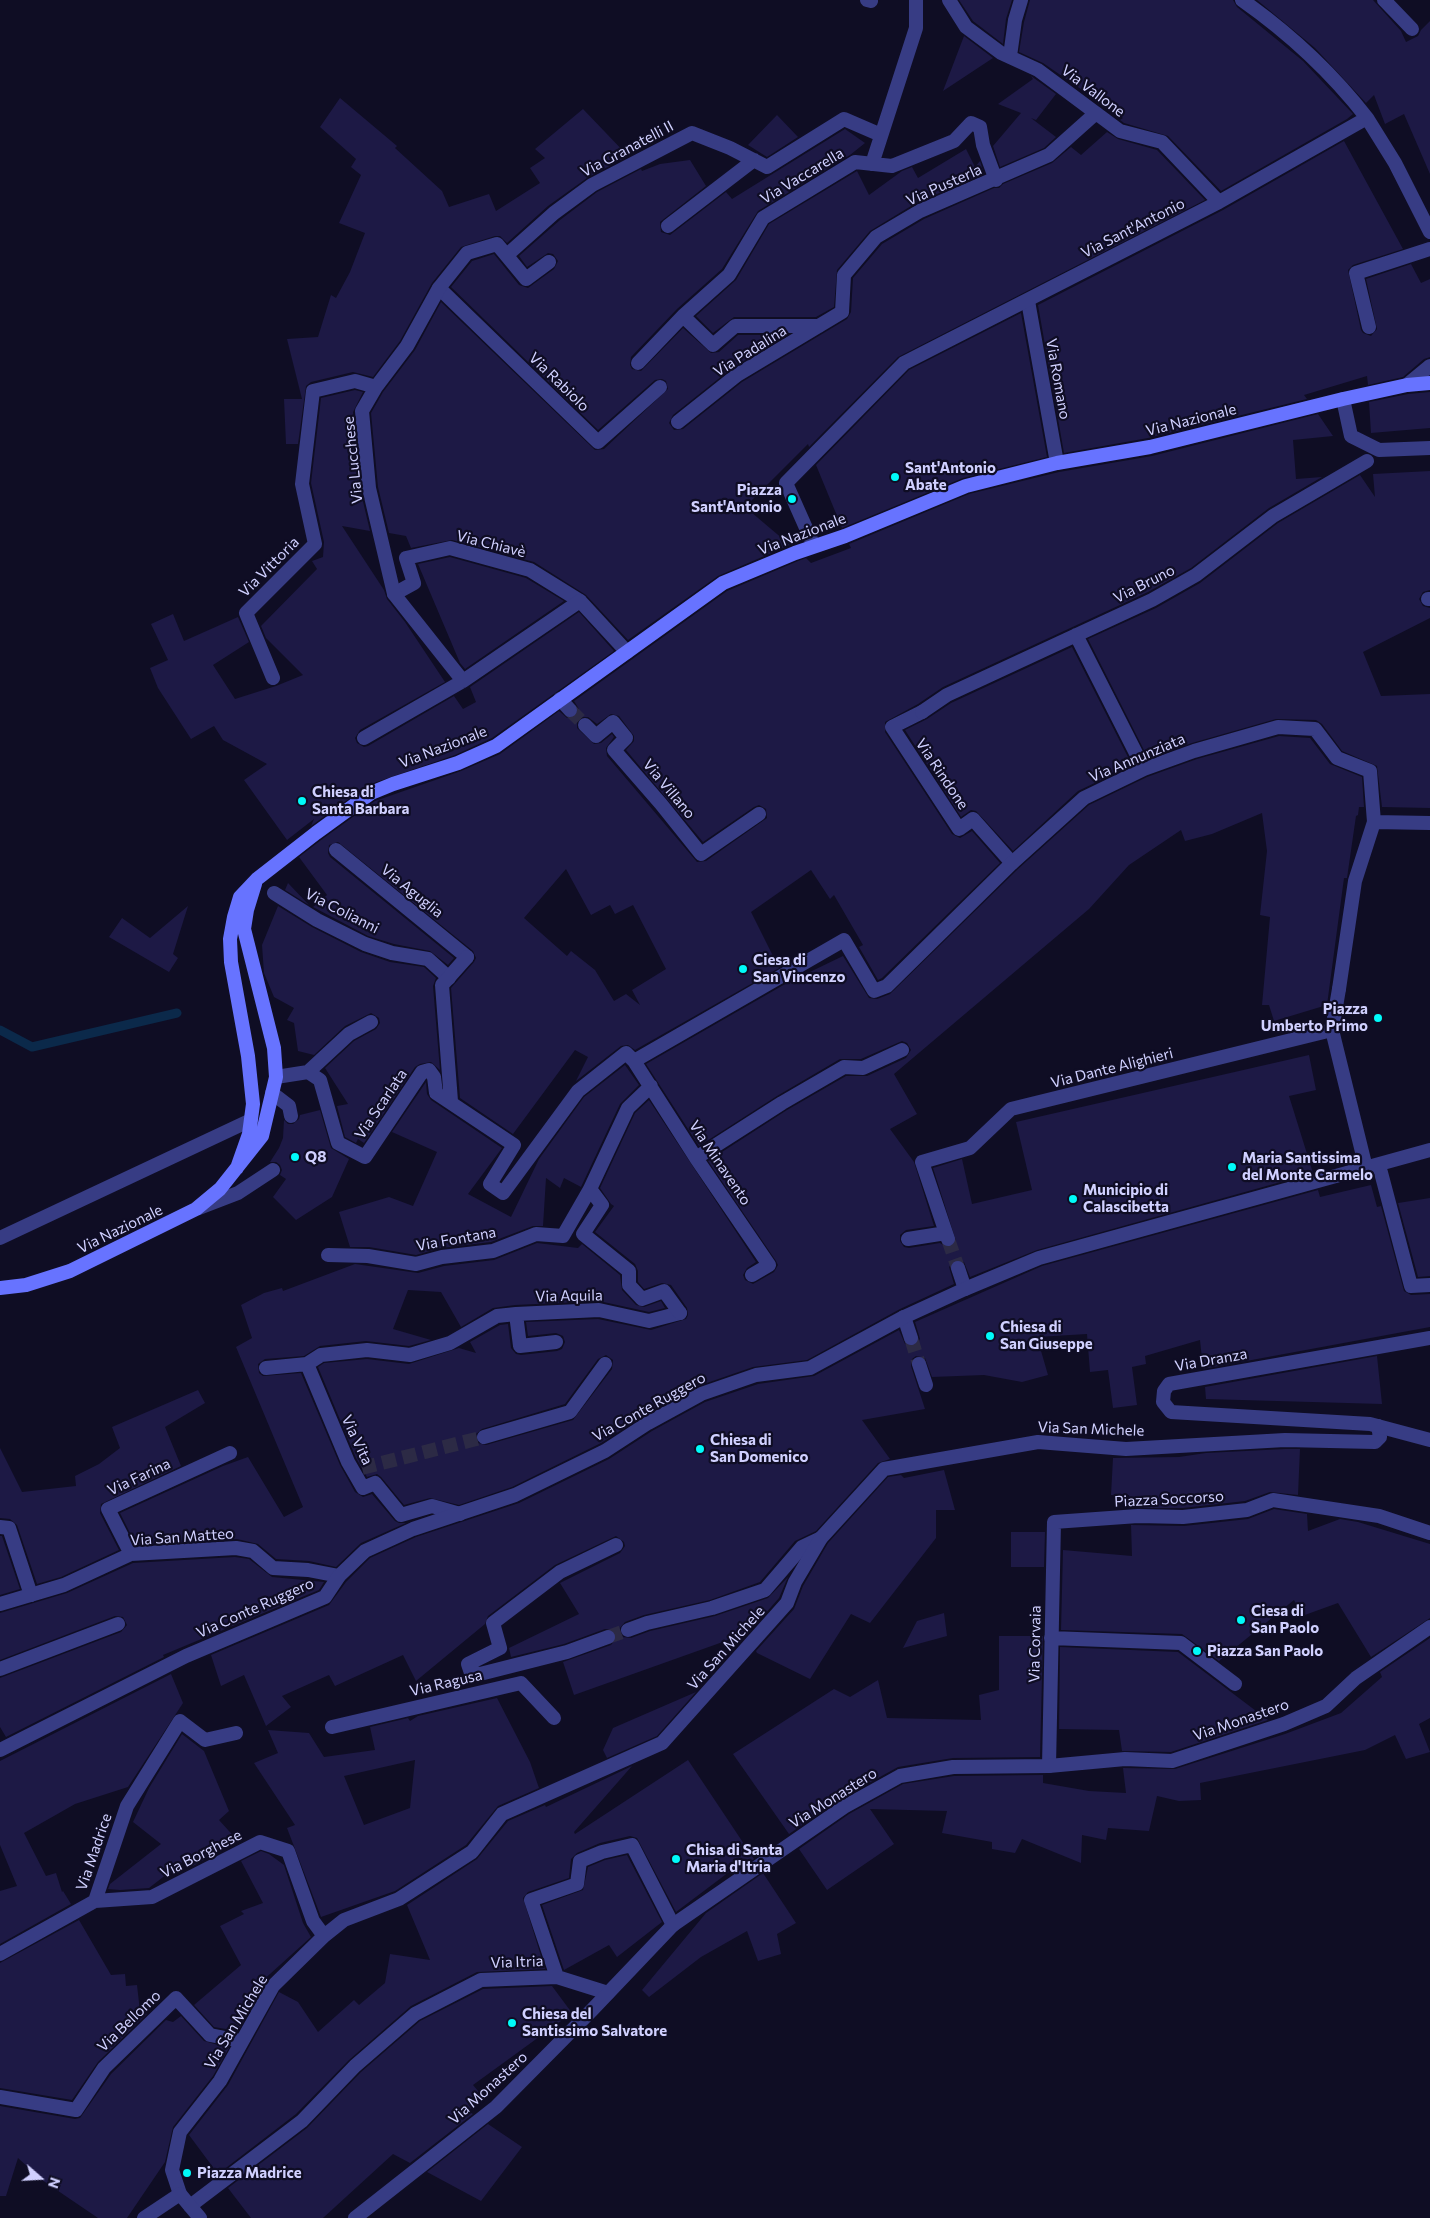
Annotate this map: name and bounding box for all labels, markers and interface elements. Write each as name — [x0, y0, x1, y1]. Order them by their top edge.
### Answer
street label: Via Vallone — [1058, 61, 1128, 121]
street label: Via Granatelli II — [577, 117, 677, 181]
street label: Via Vaccarella — [757, 144, 847, 208]
street label: Via Pusterla — [903, 160, 985, 210]
street label: Via Sant'Antonio — [1078, 194, 1188, 262]
street label: Via Padalina — [710, 321, 790, 381]
street label: Via Romano — [1042, 337, 1074, 421]
street label: Via Rabiolo — [525, 349, 593, 415]
street label: Via Nazionale — [1144, 400, 1238, 440]
street label: Via Lucchese — [339, 415, 367, 505]
place label: Sant'Antonio Abate — [905, 459, 996, 494]
marker: Sant'Antonio Abate — [889, 471, 901, 483]
place label: Piazza Sant'Antonio — [691, 481, 782, 516]
marker: Piazza Sant'Antonio — [786, 493, 798, 505]
street label: Via Nazionale — [756, 509, 848, 559]
street label: Via Chiavè — [455, 527, 527, 561]
street label: Via Vittoria — [235, 533, 303, 601]
street label: Via Bruno — [1110, 561, 1178, 607]
street label: Via Nazionale — [397, 722, 489, 772]
street label: Via Annunziata — [1086, 730, 1188, 786]
street label: Via Rindone — [912, 735, 972, 813]
street label: Via Villano — [639, 756, 699, 822]
place label: Chiesa di Santa Barbara — [312, 783, 409, 818]
marker: Chiesa di Santa Barbara — [296, 795, 308, 807]
street label: Via Aguglia — [377, 860, 447, 922]
street label: Via Colianni — [302, 885, 382, 937]
place label: Ciesa di San Vincenzo — [753, 951, 845, 986]
marker: Ciesa di San Vincenzo — [737, 963, 749, 975]
place label: Piazza Umberto Primo — [1261, 1000, 1368, 1035]
marker: Piazza Umberto Primo — [1372, 1012, 1384, 1024]
street label: Via Dante Alighieri — [1049, 1044, 1175, 1092]
street label: Via Scarlata — [351, 1066, 411, 1142]
street label: Via Minavento — [685, 1117, 755, 1209]
place label: Q8 — [305, 1148, 326, 1166]
place label: Maria Santissima del Monte Carmelo — [1242, 1149, 1373, 1184]
marker: Q8 — [289, 1151, 301, 1163]
marker: Maria Santissima del Monte Carmelo — [1226, 1161, 1238, 1173]
place label: Municipio di Calascibetta — [1083, 1181, 1169, 1216]
marker: Municipio di Calascibetta — [1067, 1193, 1079, 1205]
street label: Via Nazionale — [75, 1201, 165, 1257]
street label: Via Fontana — [414, 1223, 498, 1255]
street label: Via Aquila — [535, 1286, 603, 1306]
place label: Chiesa di San Giuseppe — [1000, 1318, 1093, 1353]
marker: Chiesa di San Giuseppe — [984, 1330, 996, 1342]
street label: Via Dranza — [1173, 1345, 1249, 1375]
street label: Via Conte Ruggero — [589, 1368, 709, 1446]
street label: Via Vita — [338, 1412, 376, 1468]
street label: Via San Michele — [1037, 1418, 1145, 1440]
place label: Chiesa di San Domenico — [710, 1431, 808, 1466]
marker: Chiesa di San Domenico — [694, 1443, 706, 1455]
street label: Via Farina — [105, 1455, 173, 1499]
street label: Piazza Soccorso — [1114, 1487, 1224, 1511]
street label: Via San Matteo — [129, 1524, 235, 1550]
street label: Via Conte Ruggero — [194, 1574, 316, 1642]
street label: Via San Michele — [684, 1602, 768, 1694]
place label: Ciesa di San Paolo — [1251, 1602, 1319, 1637]
street label: Via Corvaia — [1025, 1605, 1045, 1683]
marker: Ciesa di San Paolo — [1235, 1614, 1247, 1626]
place label: Piazza San Paolo — [1207, 1642, 1323, 1660]
marker: Piazza San Paolo — [1191, 1645, 1203, 1657]
street label: Via Ragusa — [408, 1666, 484, 1700]
street label: Via Monastero — [1191, 1695, 1291, 1745]
street label: Via Monastero — [786, 1764, 880, 1832]
street label: Via Madrice — [72, 1811, 116, 1893]
street label: Via Borghese — [157, 1826, 245, 1882]
place label: Chisa di Santa Maria d'Itria — [686, 1841, 783, 1876]
marker: Chisa di Santa Maria d'Itria — [670, 1853, 682, 1865]
street label: Via Itria — [490, 1952, 544, 1972]
street label: Via San Michele — [201, 1972, 271, 2072]
street label: Via Bellomo — [94, 1986, 164, 2056]
place label: Chiesa del Santissimo Salvatore — [522, 2005, 667, 2040]
marker: Chiesa del Santissimo Salvatore — [506, 2017, 518, 2029]
street label: Via Monastero — [445, 2048, 531, 2128]
north arrow — [15, 2153, 65, 2203]
place label: Piazza Madrice — [197, 2164, 302, 2182]
marker: Piazza Madrice — [181, 2167, 193, 2179]
text: N — [45, 2175, 64, 2191]

